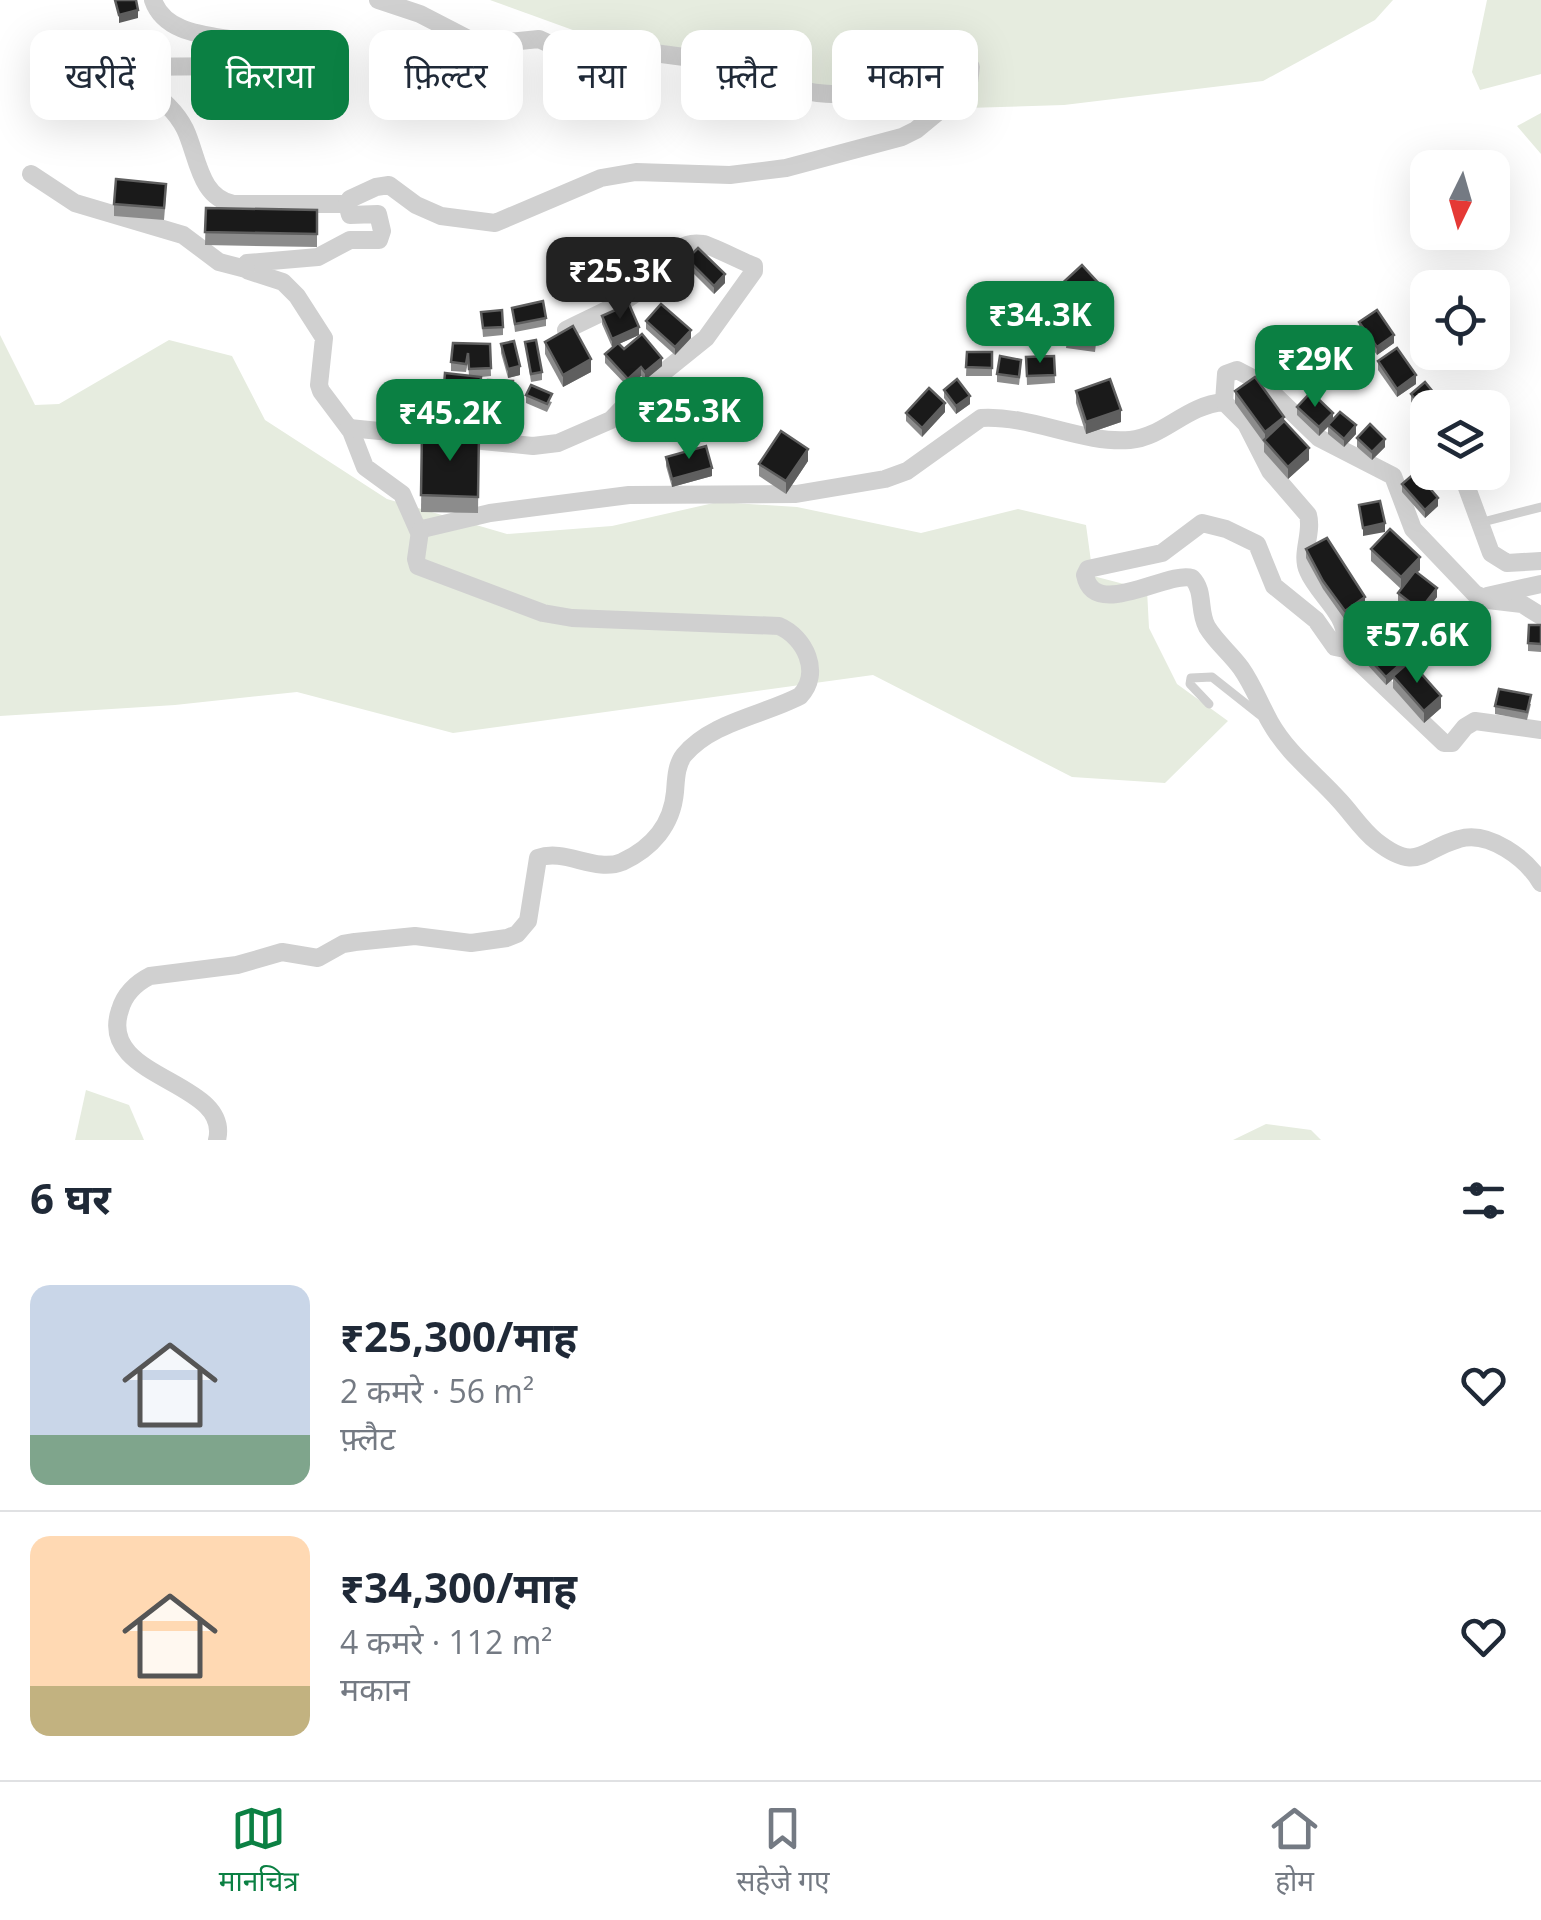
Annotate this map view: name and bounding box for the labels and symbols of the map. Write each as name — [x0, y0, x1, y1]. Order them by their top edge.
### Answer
north arrow — [1410, 150, 1510, 250]
pin: ₹25.3K — [539, 237, 701, 322]
pin: ₹34.3K — [959, 281, 1121, 366]
pin: ₹29K — [1256, 325, 1374, 410]
pin: ₹25.3K — [608, 377, 770, 462]
pin: ₹45.2K — [369, 379, 531, 464]
pin: ₹57.6K — [1336, 601, 1498, 686]

